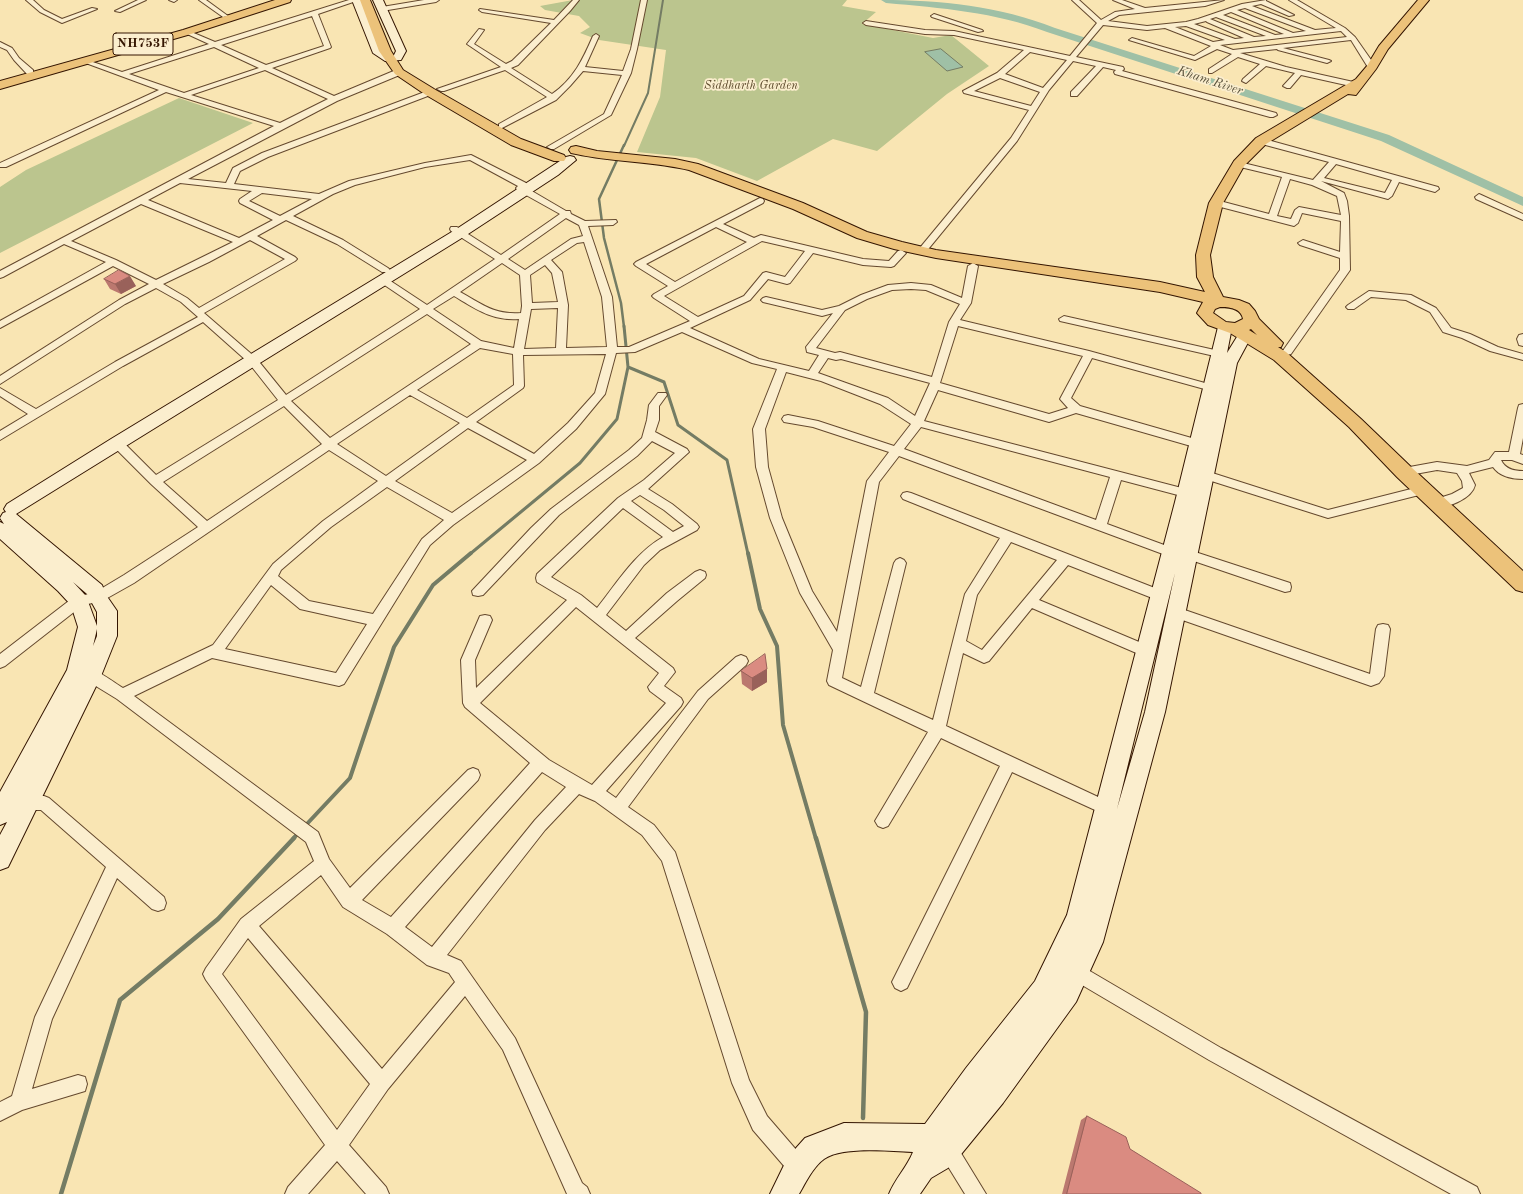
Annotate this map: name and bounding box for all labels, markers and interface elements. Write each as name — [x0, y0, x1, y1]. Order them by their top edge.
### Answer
road number: NH753F — [113, 33, 173, 55]
water label: Kham River — [1175, 63, 1245, 99]
park label: Siddharth Garden — [704, 79, 798, 93]

